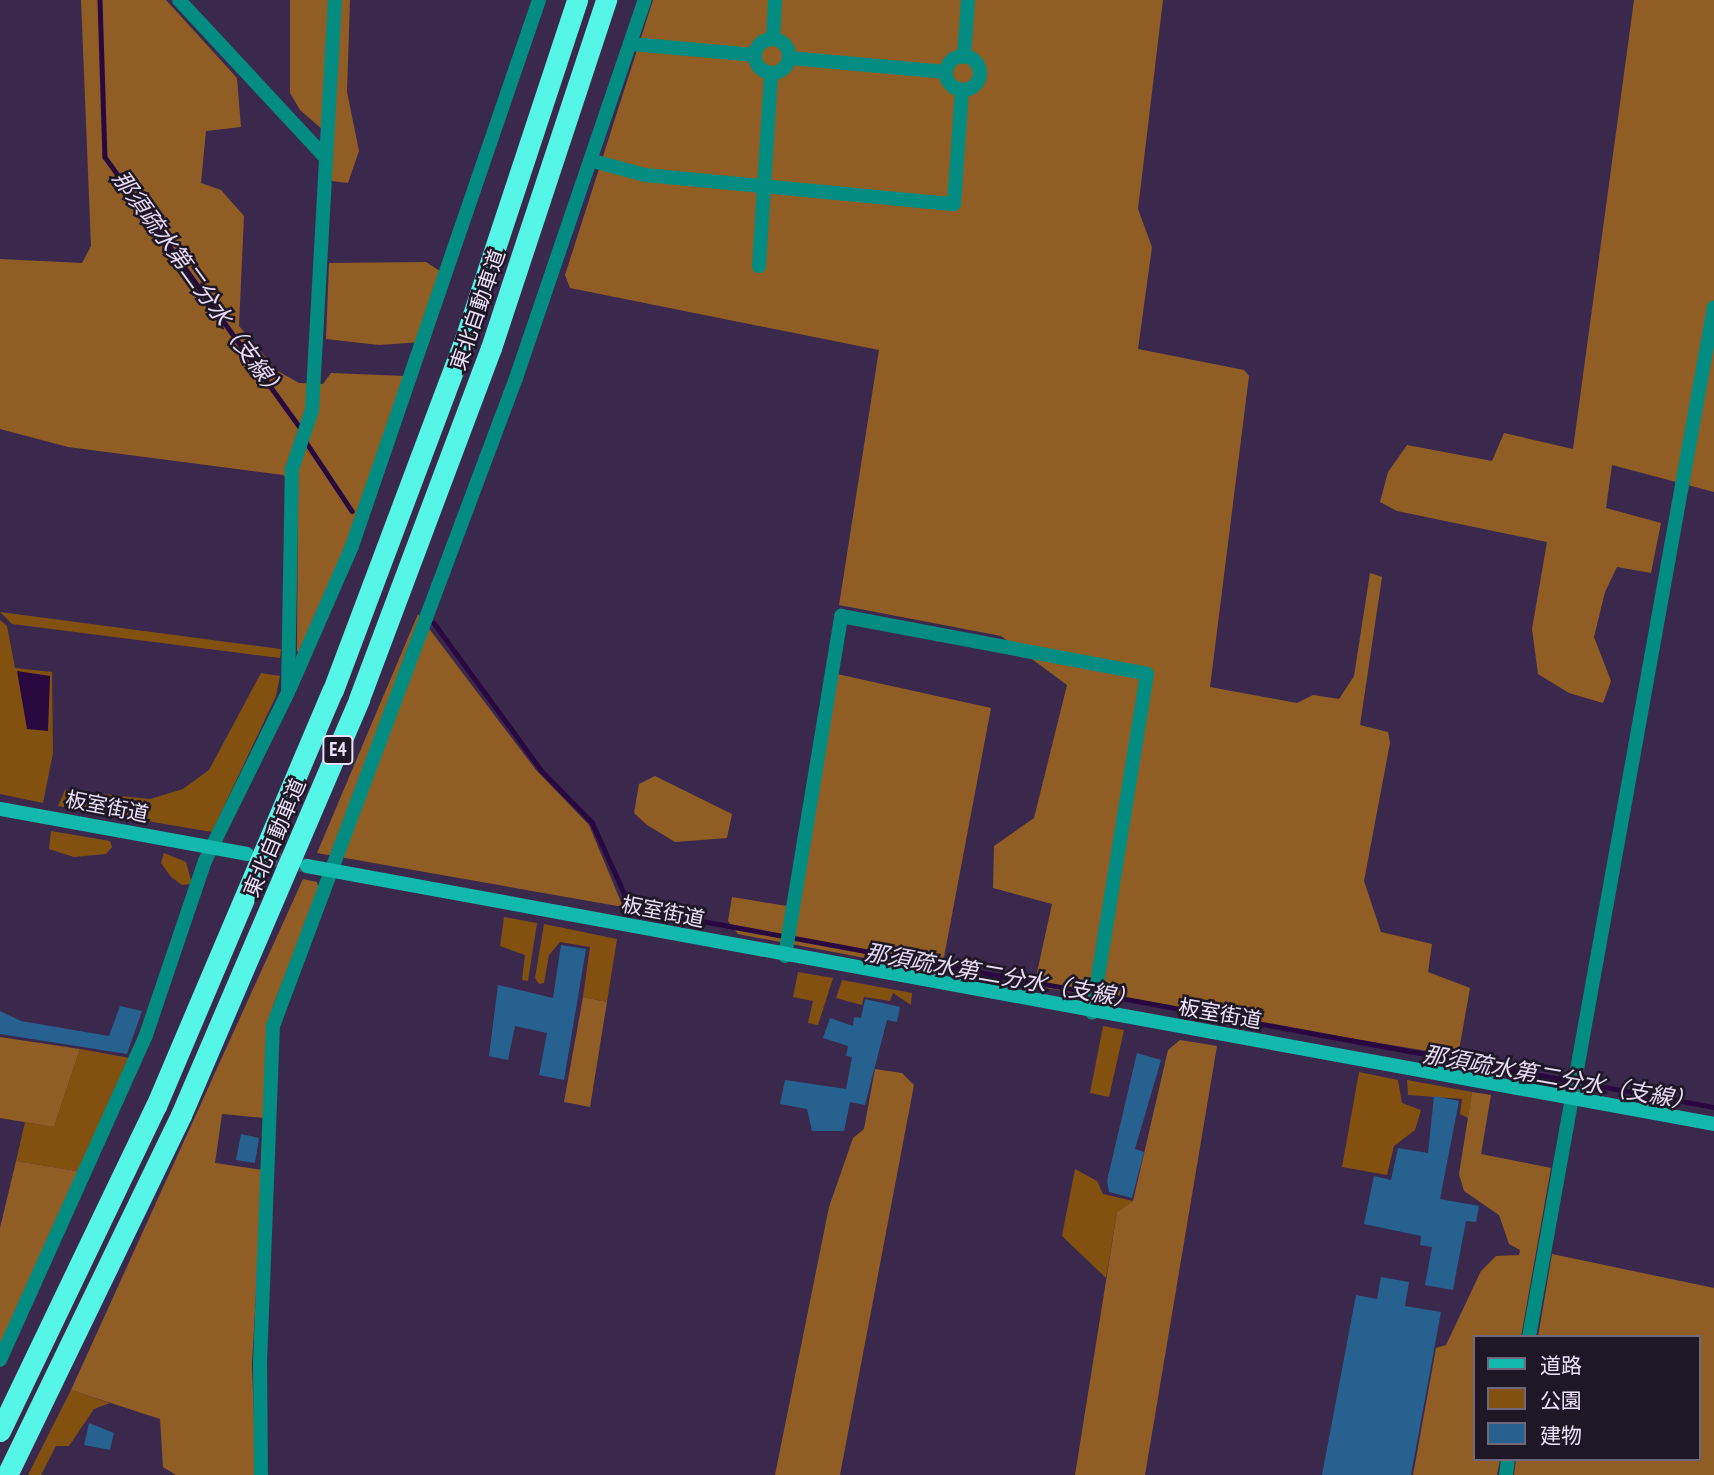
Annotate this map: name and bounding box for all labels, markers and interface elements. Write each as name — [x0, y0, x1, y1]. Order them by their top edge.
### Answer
water label: 那須疏水第二分水（支線） — [107, 165, 291, 405]
street label: 東北自動車道 — [446, 246, 510, 374]
road number: E4 — [322, 734, 354, 765]
street label: 東北自動車道 — [239, 775, 311, 901]
street label: 板室街道 — [63, 787, 151, 827]
street label: 板室街道 — [619, 892, 707, 932]
water label: 那須疏水第二分水（支線） — [863, 938, 1139, 1014]
street label: 板室街道 — [1176, 994, 1264, 1034]
water label: 那須疏水第二分水（支線） — [1421, 1040, 1697, 1116]
legend — [1472, 1335, 1700, 1461]
text: 道路 — [1540, 1352, 1582, 1379]
text: 公園 — [1540, 1387, 1582, 1414]
text: 建物 — [1540, 1422, 1582, 1449]

